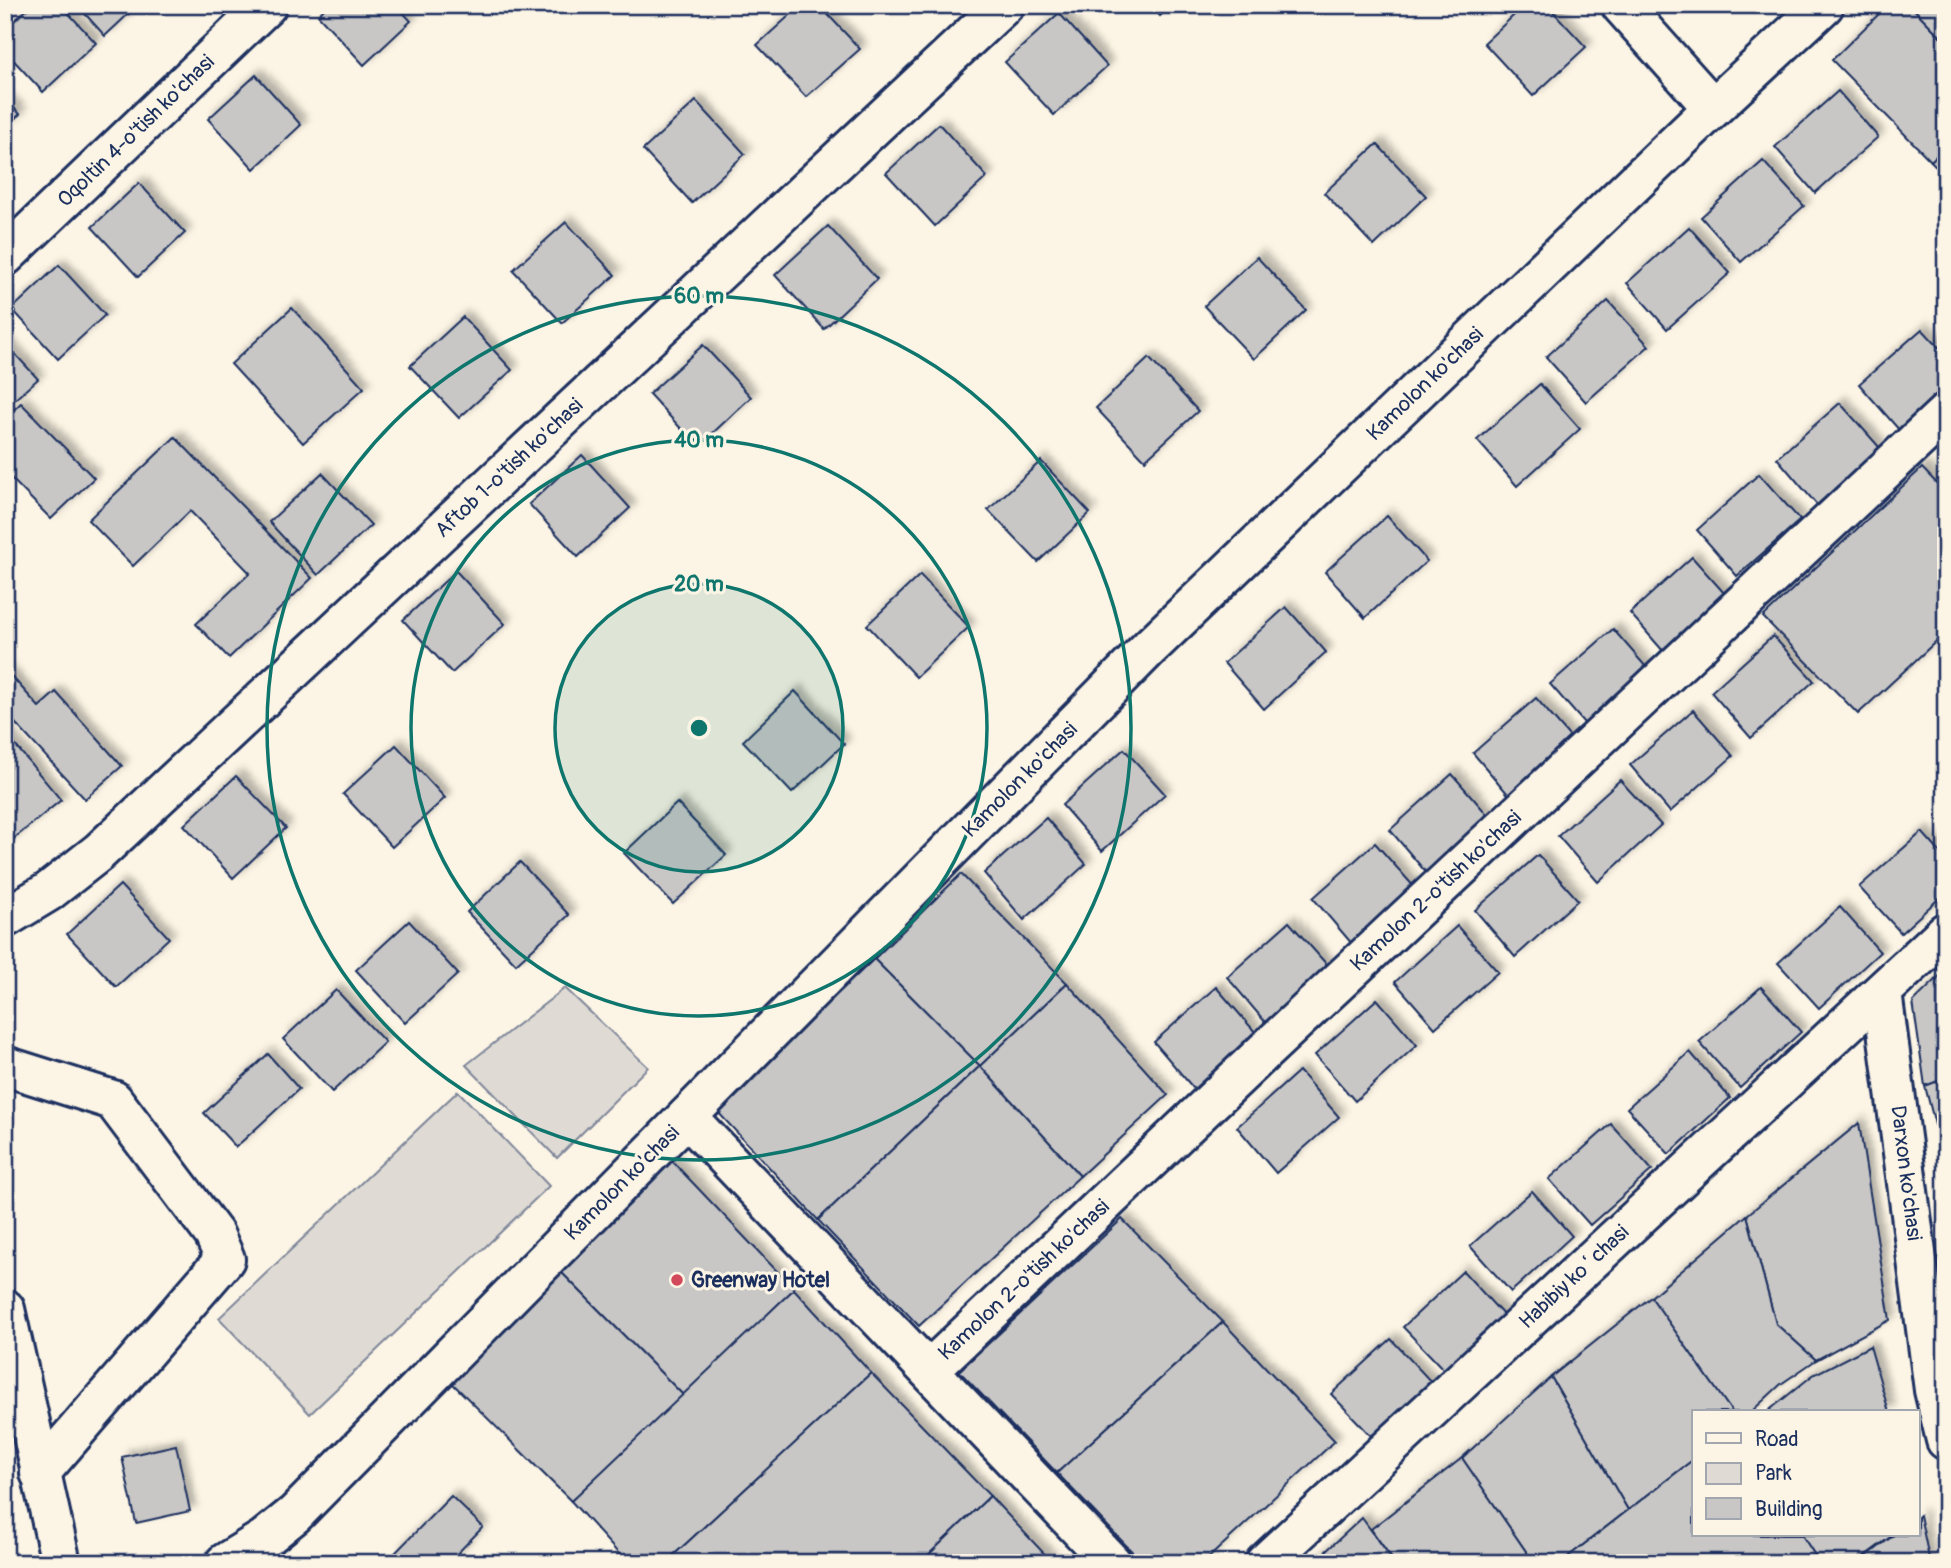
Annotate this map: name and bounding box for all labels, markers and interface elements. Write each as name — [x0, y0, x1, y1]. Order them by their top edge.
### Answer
street label: Oqoltin 4-o'tish ko'chasi — [52, 49, 220, 213]
text: 60 m — [674, 283, 724, 310]
street label: Kamolon ko'chasi — [1361, 321, 1489, 447]
street label: Aftob 1-o'tish ko'chasi — [429, 392, 589, 544]
text: 40 m — [674, 427, 724, 454]
text: 20 m — [674, 571, 724, 598]
centre of rings — [687, 716, 711, 740]
street label: Kamolon ko'chasi — [957, 716, 1084, 843]
street label: Kamolon 2-o'tish ko'chasi — [1345, 804, 1528, 977]
street label: Darxon ko'chasi — [1884, 1104, 1928, 1242]
street label: Kamolon ko'chasi — [559, 1119, 686, 1246]
street label: Kamolon 2-o'tish ko'chasi — [933, 1193, 1116, 1366]
street label: Habibiy koʻchasi — [1513, 1219, 1635, 1335]
place label: Greenway Hotel — [691, 1267, 830, 1294]
marker: Greenway Hotel — [669, 1272, 685, 1288]
legend — [1692, 1410, 1920, 1536]
text: Road — [1755, 1426, 1799, 1453]
text: Park — [1755, 1460, 1792, 1487]
text: Building — [1755, 1496, 1822, 1523]

